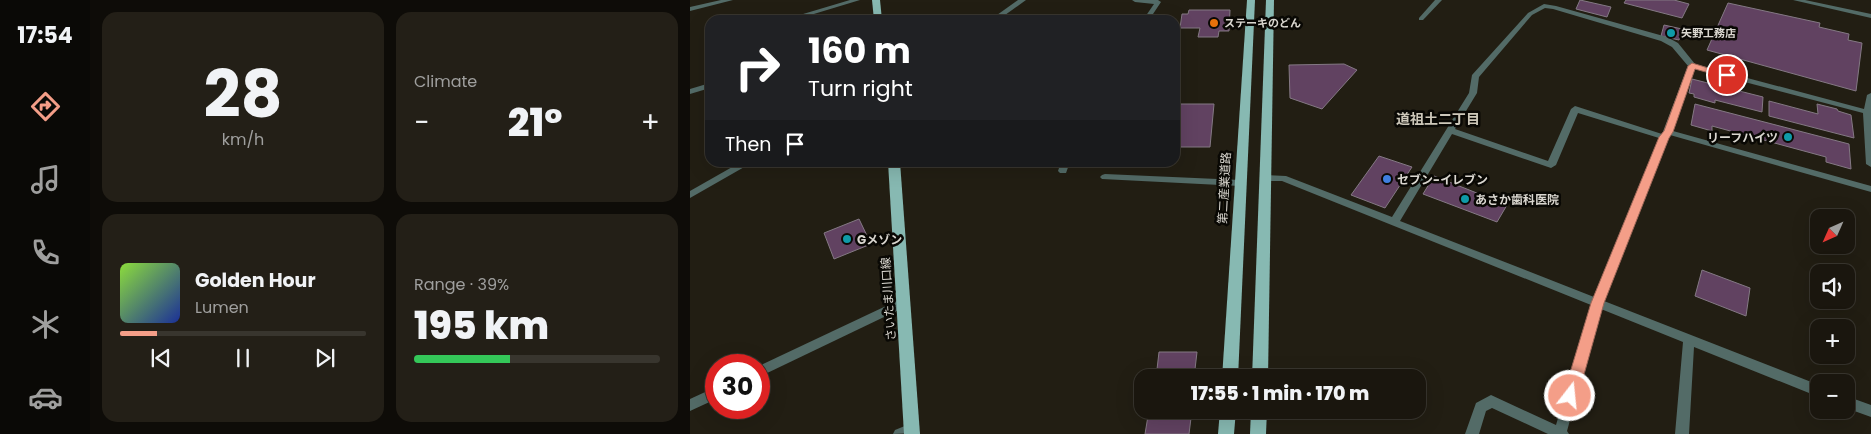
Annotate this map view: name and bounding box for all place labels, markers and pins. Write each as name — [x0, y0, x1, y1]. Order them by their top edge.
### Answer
place label: ステーキのどん — [1224, 15, 1301, 31]
marker: ステーキのどん — [1208, 17, 1220, 29]
place label: 矢野工務店 — [1681, 25, 1736, 41]
marker: 矢野工務店 — [1665, 27, 1677, 39]
pin — [1706, 54, 1748, 96]
place label: リーフハイツ — [1707, 129, 1778, 146]
marker: リーフハイツ — [1782, 131, 1794, 143]
place label: セブン-イレブン — [1397, 171, 1488, 188]
marker: セブン-イレブン — [1381, 173, 1393, 185]
place label: あさか歯科医院 — [1475, 191, 1559, 208]
marker: あさか歯科医院 — [1459, 193, 1471, 205]
place label: Gメゾン — [857, 231, 902, 248]
marker: Gメゾン — [841, 233, 853, 245]

